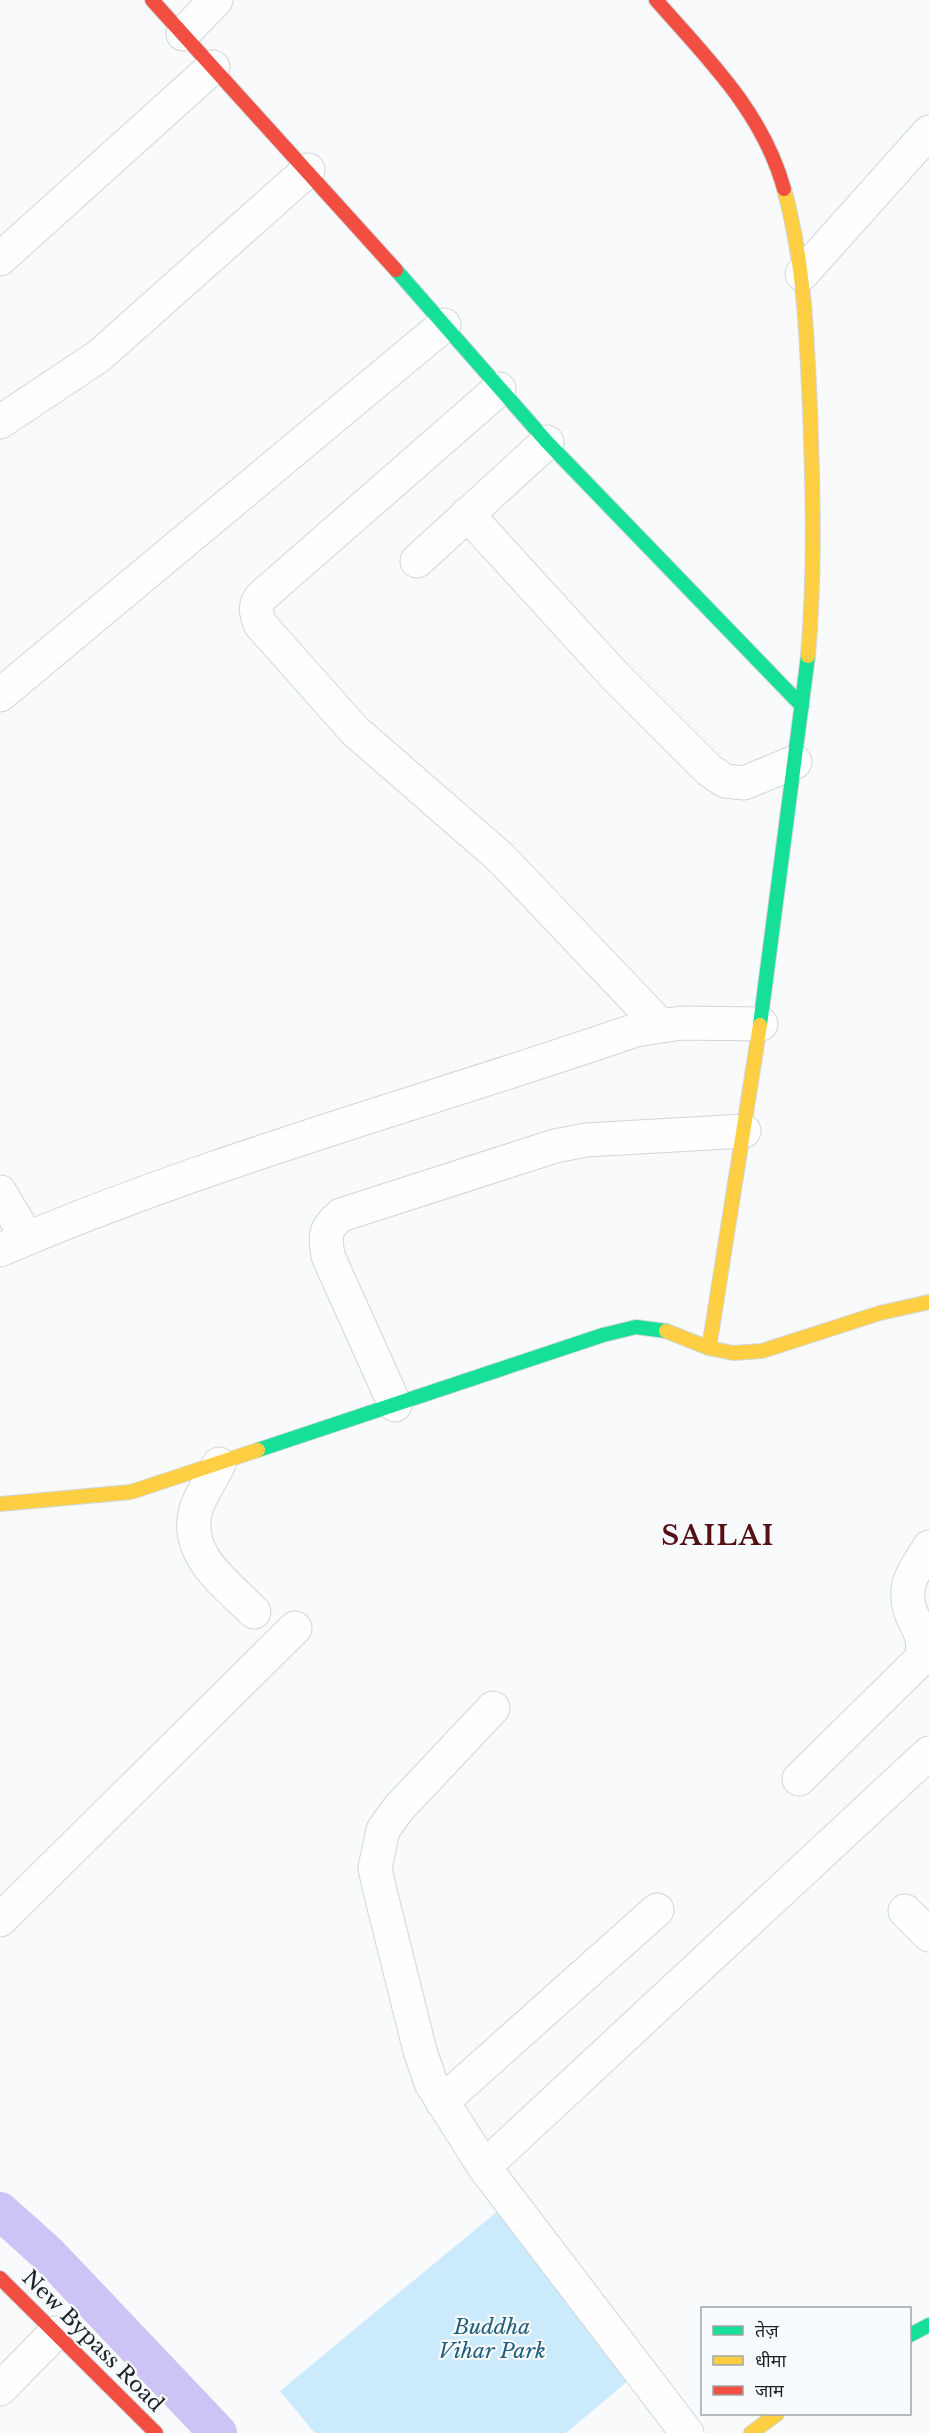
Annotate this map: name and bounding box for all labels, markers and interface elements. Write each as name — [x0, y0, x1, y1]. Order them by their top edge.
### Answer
district label: SAILAI — [661, 1519, 775, 1552]
street label: New Bypass Road — [17, 2265, 169, 2417]
legend — [701, 2307, 911, 2415]
park label: Buddha Vihar Park — [438, 2314, 546, 2364]
text: तेज़ — [755, 2320, 779, 2342]
text: धीमा — [755, 2350, 786, 2372]
text: जाम — [755, 2380, 785, 2402]

